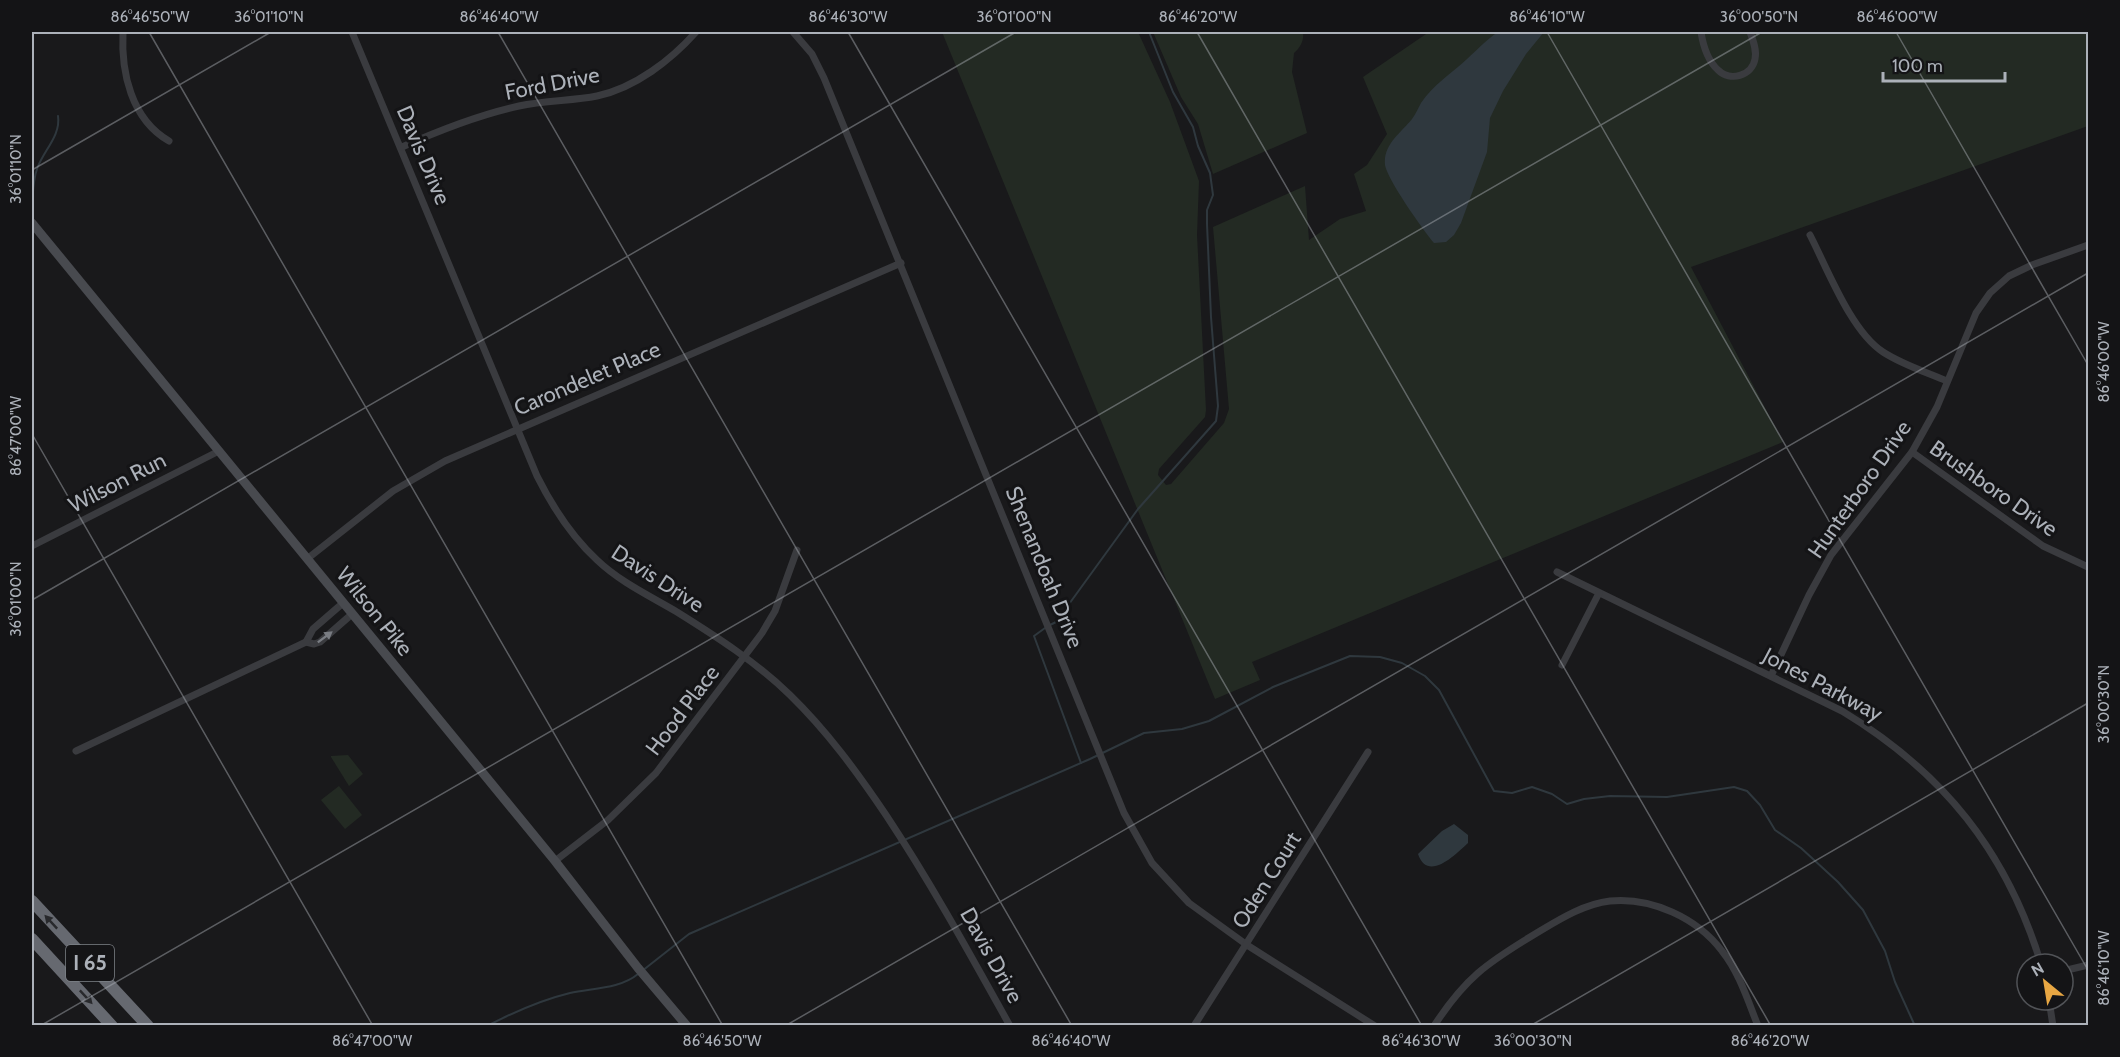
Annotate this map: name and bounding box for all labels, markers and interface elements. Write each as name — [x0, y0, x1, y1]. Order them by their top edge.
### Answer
text: 86°46'50"W — [111, 8, 190, 26]
text: 36°01'10"N — [234, 8, 304, 26]
text: 86°46'40"W — [459, 8, 539, 26]
text: 86°46'30"W — [809, 8, 888, 26]
text: 36°01'00"N — [976, 8, 1052, 26]
text: 86°46'20"W — [1159, 8, 1238, 26]
text: 86°46'10"W — [1509, 8, 1586, 26]
text: 36°00'50"N — [1720, 8, 1798, 26]
text: 86°46'00"W — [1856, 8, 1938, 26]
scale bar — [1883, 45, 2004, 83]
text: 100 m — [1892, 55, 1943, 77]
street label: Ford Drive — [502, 61, 602, 106]
street label: Davis Drive — [391, 102, 456, 209]
text: 36°01'10"N — [7, 134, 25, 204]
text: 86°46'00"W — [2095, 321, 2113, 403]
street label: Carondelet Place — [510, 335, 665, 421]
text: 86°47'00"W — [7, 395, 25, 476]
street label: Hunterboro Drive — [1802, 415, 1917, 563]
street label: Brushboro Drive — [1925, 434, 2063, 542]
street label: Wilson Run — [64, 446, 171, 519]
street label: Shenandoah Drive — [1000, 482, 1089, 652]
street label: Davis Drive — [606, 539, 709, 618]
text: 36°01'00"N — [7, 561, 25, 637]
street label: Wilson Pike — [331, 561, 419, 661]
one-way arrow — [317, 631, 333, 643]
street label: Jones Parkway — [1757, 641, 1887, 727]
street label: Hood Place — [640, 660, 725, 761]
text: 36°00'30"N — [2095, 665, 2113, 743]
street label: Oden Court — [1226, 827, 1307, 934]
street label: Davis Drive — [954, 903, 1029, 1008]
one-way arrow — [44, 914, 58, 929]
text: 86°46'10"W — [2095, 929, 2113, 1006]
road number: I 65 — [66, 945, 114, 981]
north arrow — [2015, 952, 2075, 1012]
text: N — [2028, 958, 2047, 980]
one-way arrow — [79, 990, 93, 1005]
text: 86°47'00"W — [332, 1032, 413, 1050]
text: 86°46'50"W — [683, 1032, 762, 1050]
text: 86°46'40"W — [1031, 1032, 1111, 1050]
text: 86°46'30"W — [1382, 1032, 1461, 1050]
text: 36°00'30"N — [1494, 1032, 1572, 1050]
text: 86°46'20"W — [1731, 1032, 1810, 1050]

